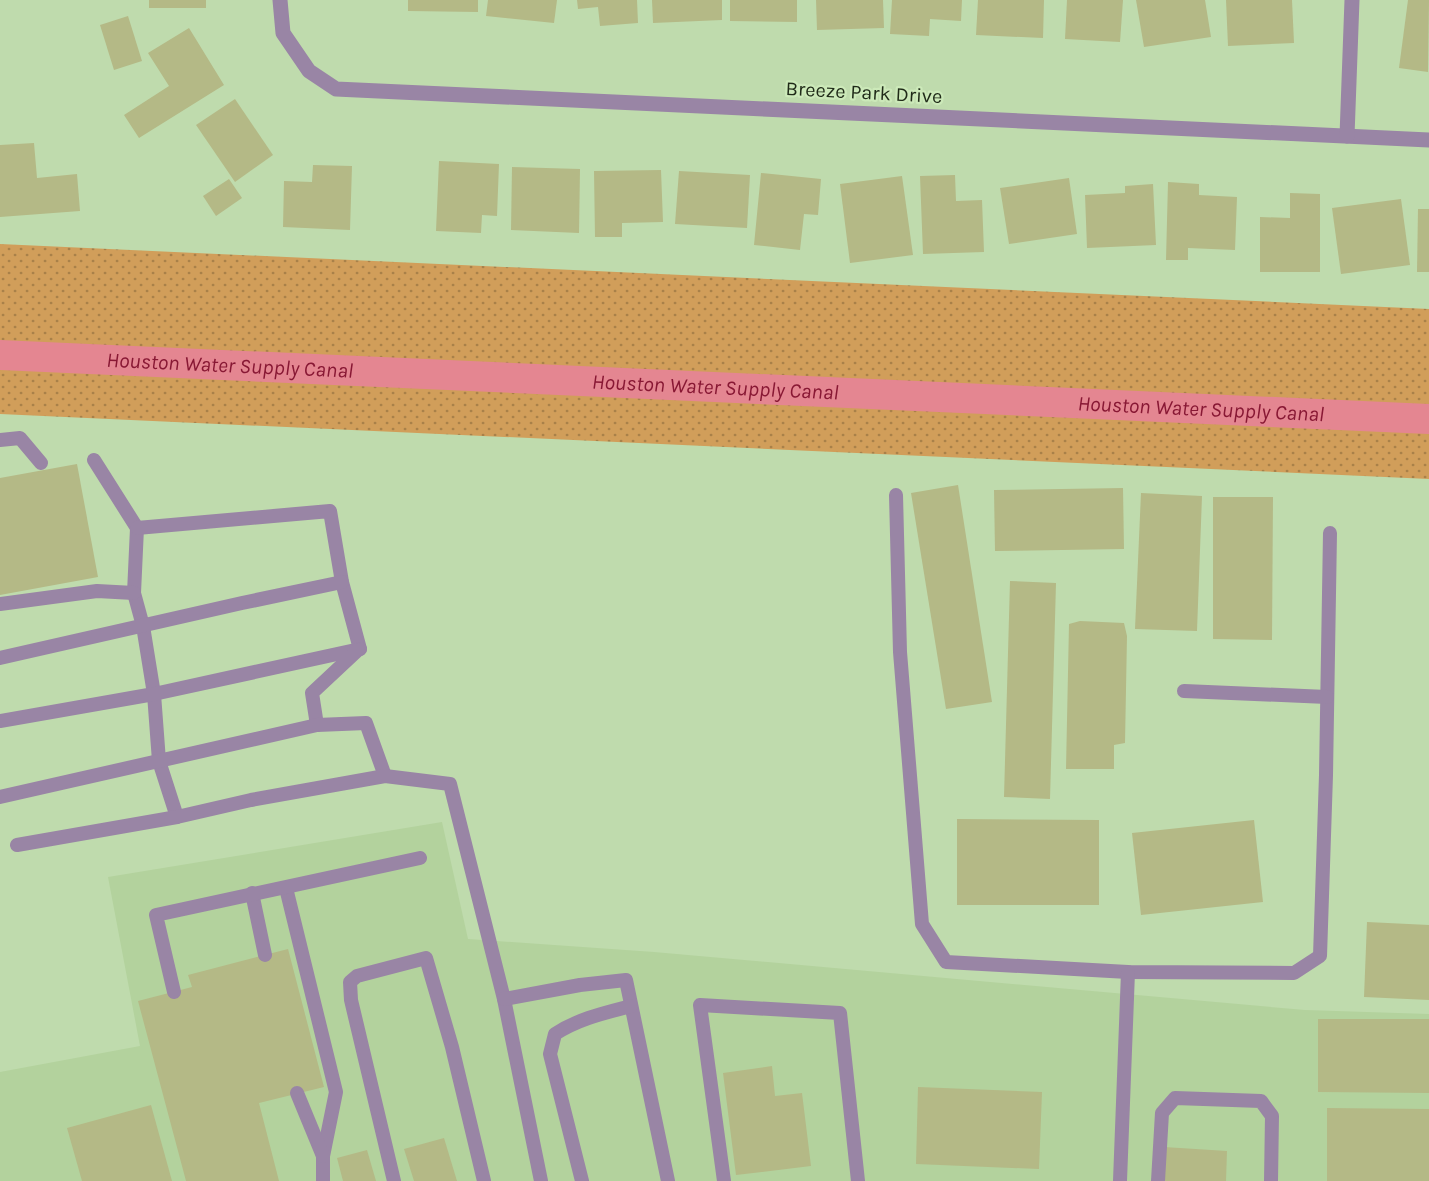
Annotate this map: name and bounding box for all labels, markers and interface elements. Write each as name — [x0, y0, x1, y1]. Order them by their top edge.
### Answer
street label: Breeze Park Drive — [785, 77, 943, 108]
water label: Houston Water Supply Canal — [106, 348, 354, 383]
water label: Houston Water Supply Canal — [591, 370, 839, 405]
water label: Houston Water Supply Canal — [1077, 391, 1325, 426]

